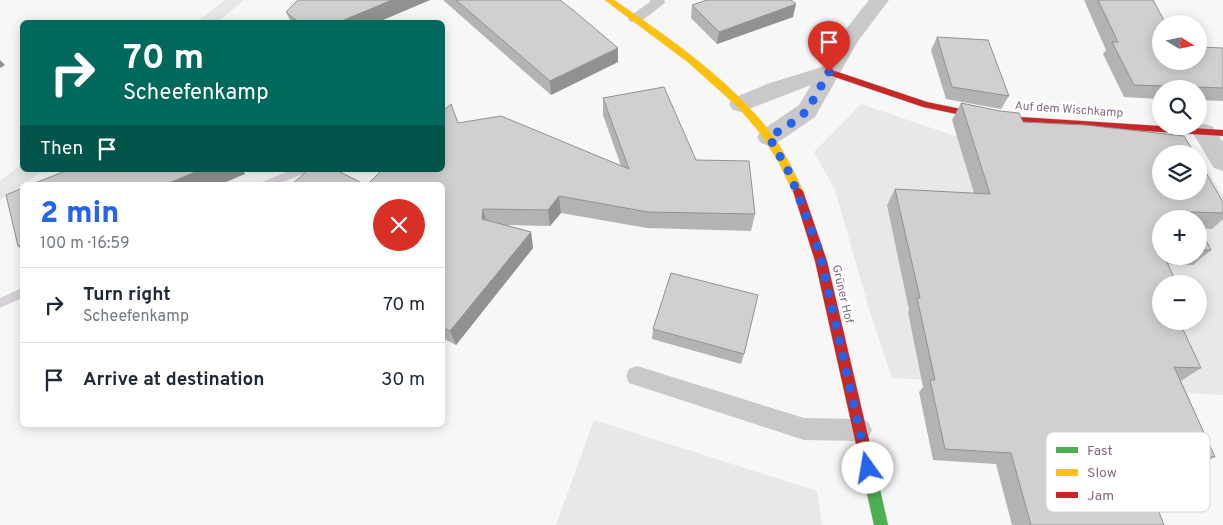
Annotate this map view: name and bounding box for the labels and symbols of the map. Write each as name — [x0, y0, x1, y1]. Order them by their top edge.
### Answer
north arrow — [1152, 15, 1208, 70]
pin — [808, 21, 850, 72]
street label: Auf dem Wischkamp — [1014, 98, 1124, 122]
street label: Grüner Hof — [828, 263, 857, 325]
legend — [1046, 432, 1210, 512]
position arrow — [841, 441, 893, 493]
text: Fast — [1087, 443, 1113, 460]
text: Slow — [1087, 465, 1117, 482]
text: Jam — [1087, 488, 1114, 505]

